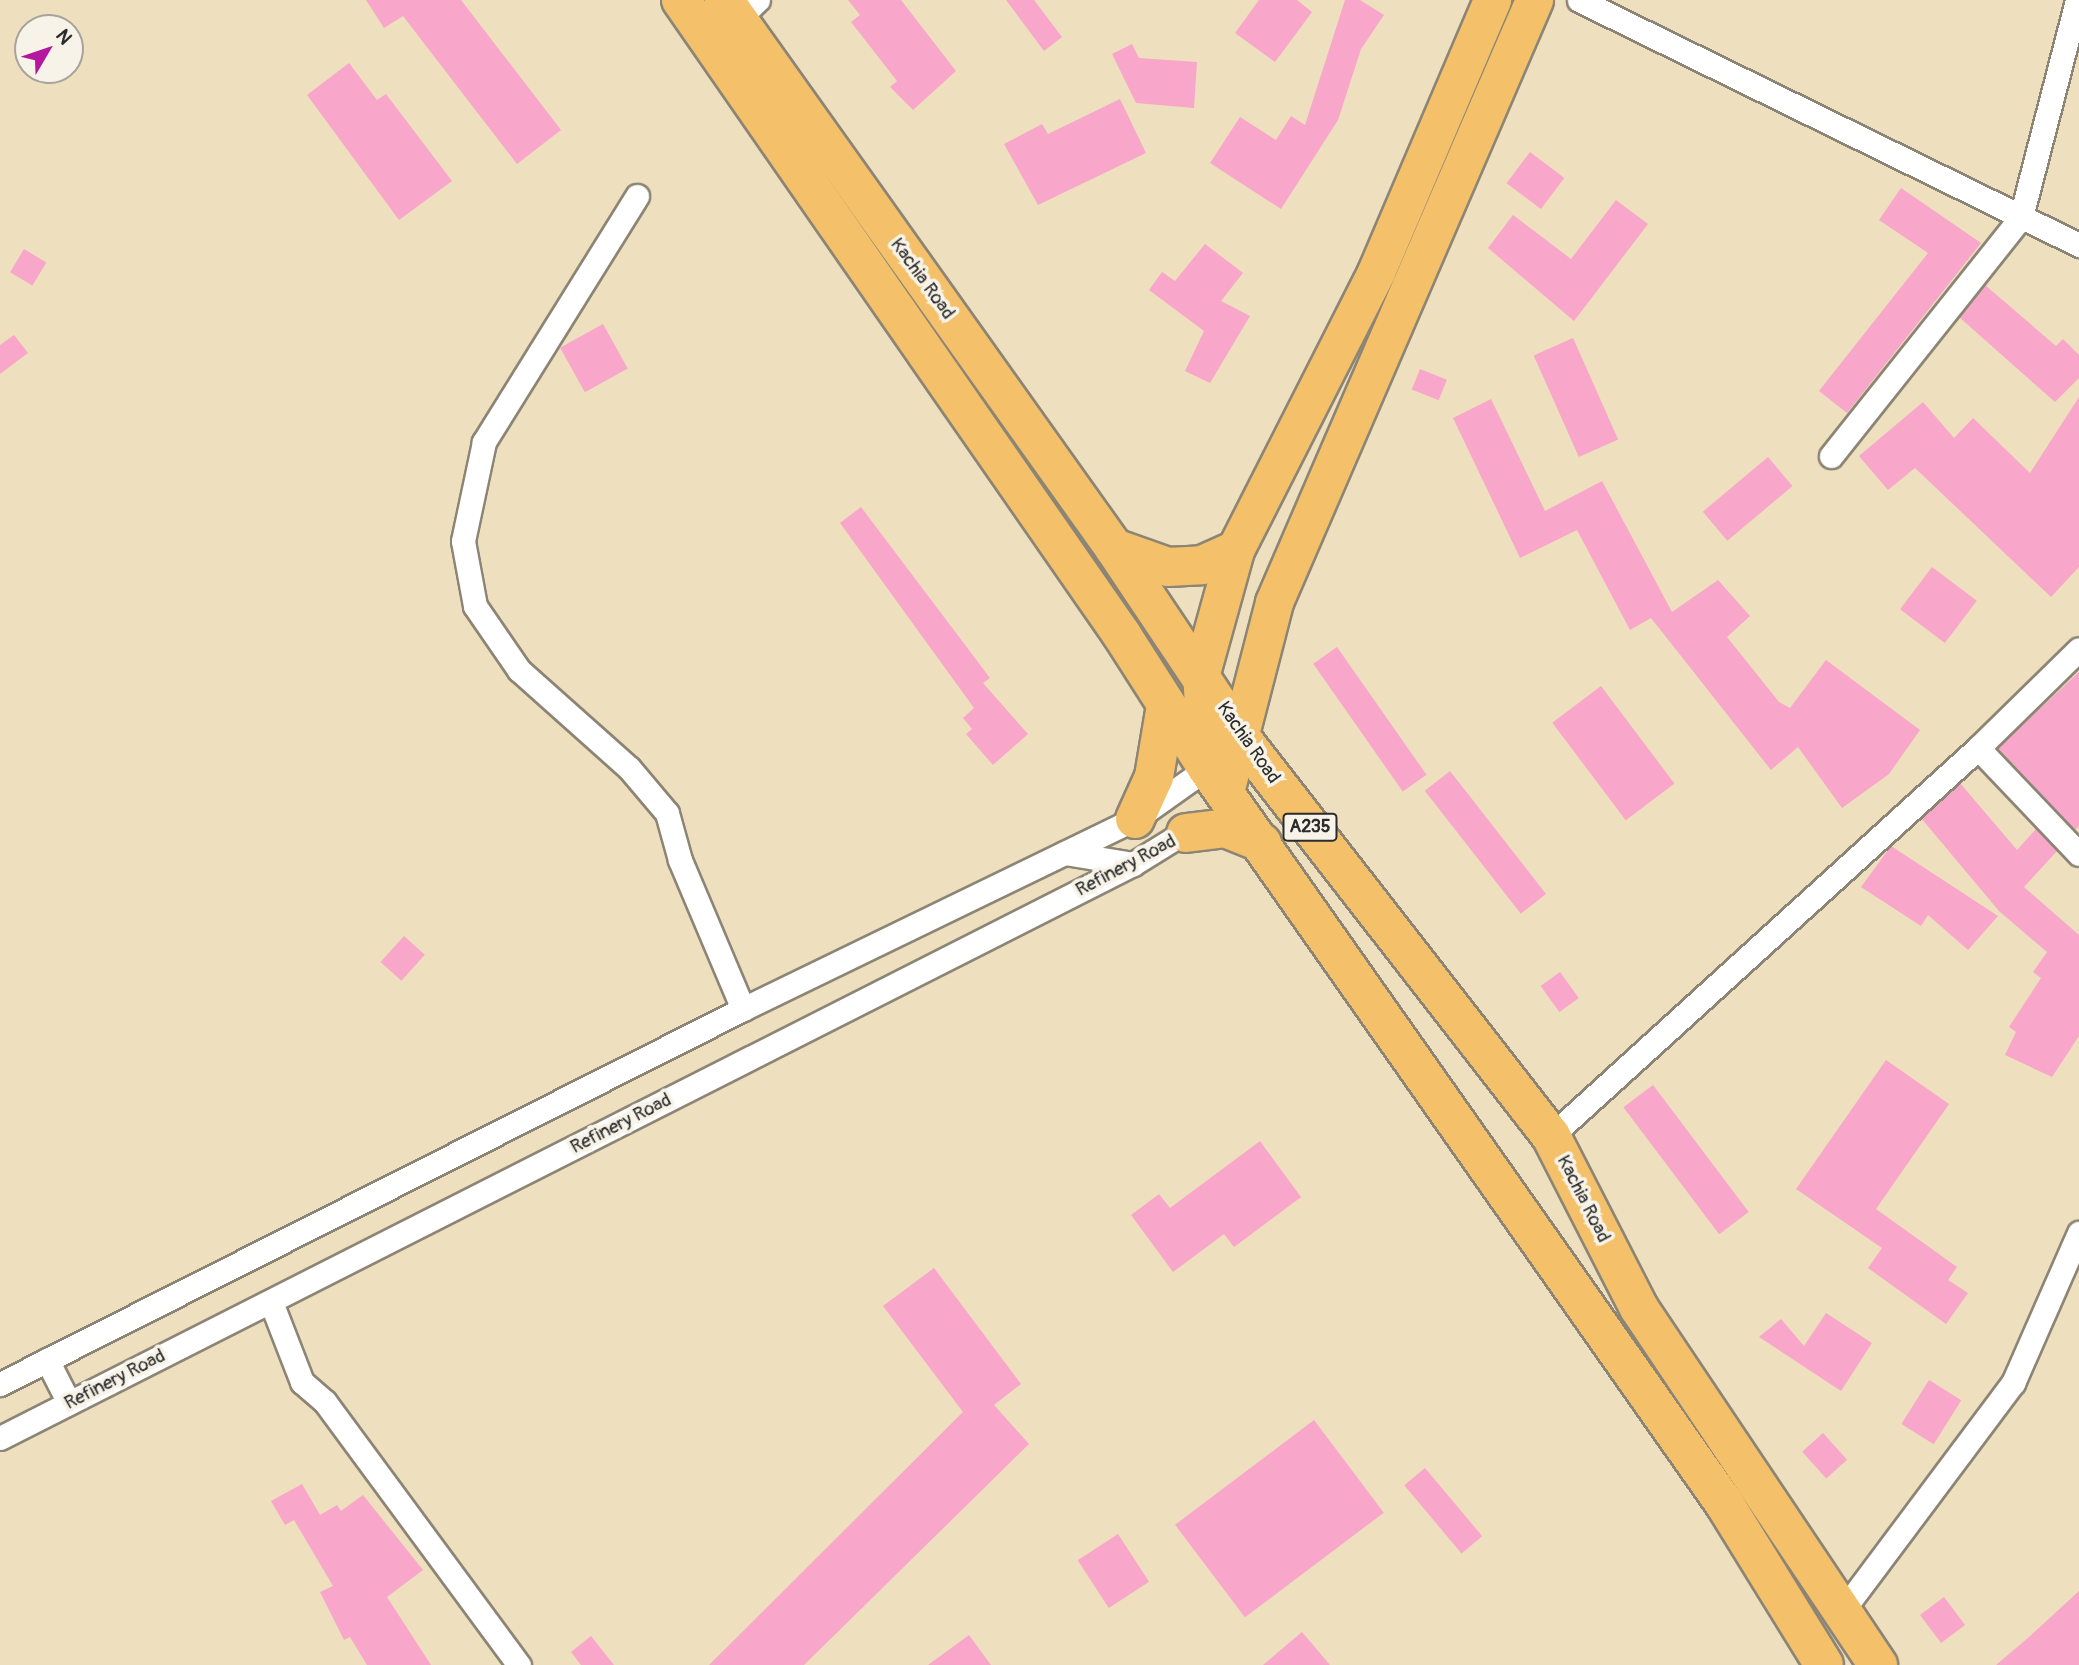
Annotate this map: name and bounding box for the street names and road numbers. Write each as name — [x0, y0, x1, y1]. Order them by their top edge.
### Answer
street label: Kachia Road — [885, 234, 959, 324]
street label: Kachia Road — [1211, 698, 1285, 788]
road number: A235 — [1282, 812, 1338, 842]
street label: Refinery Road — [1072, 830, 1180, 902]
street label: Refinery Road — [567, 1089, 675, 1159]
street label: Kachia Road — [1551, 1152, 1615, 1246]
street label: Refinery Road — [61, 1345, 169, 1415]

